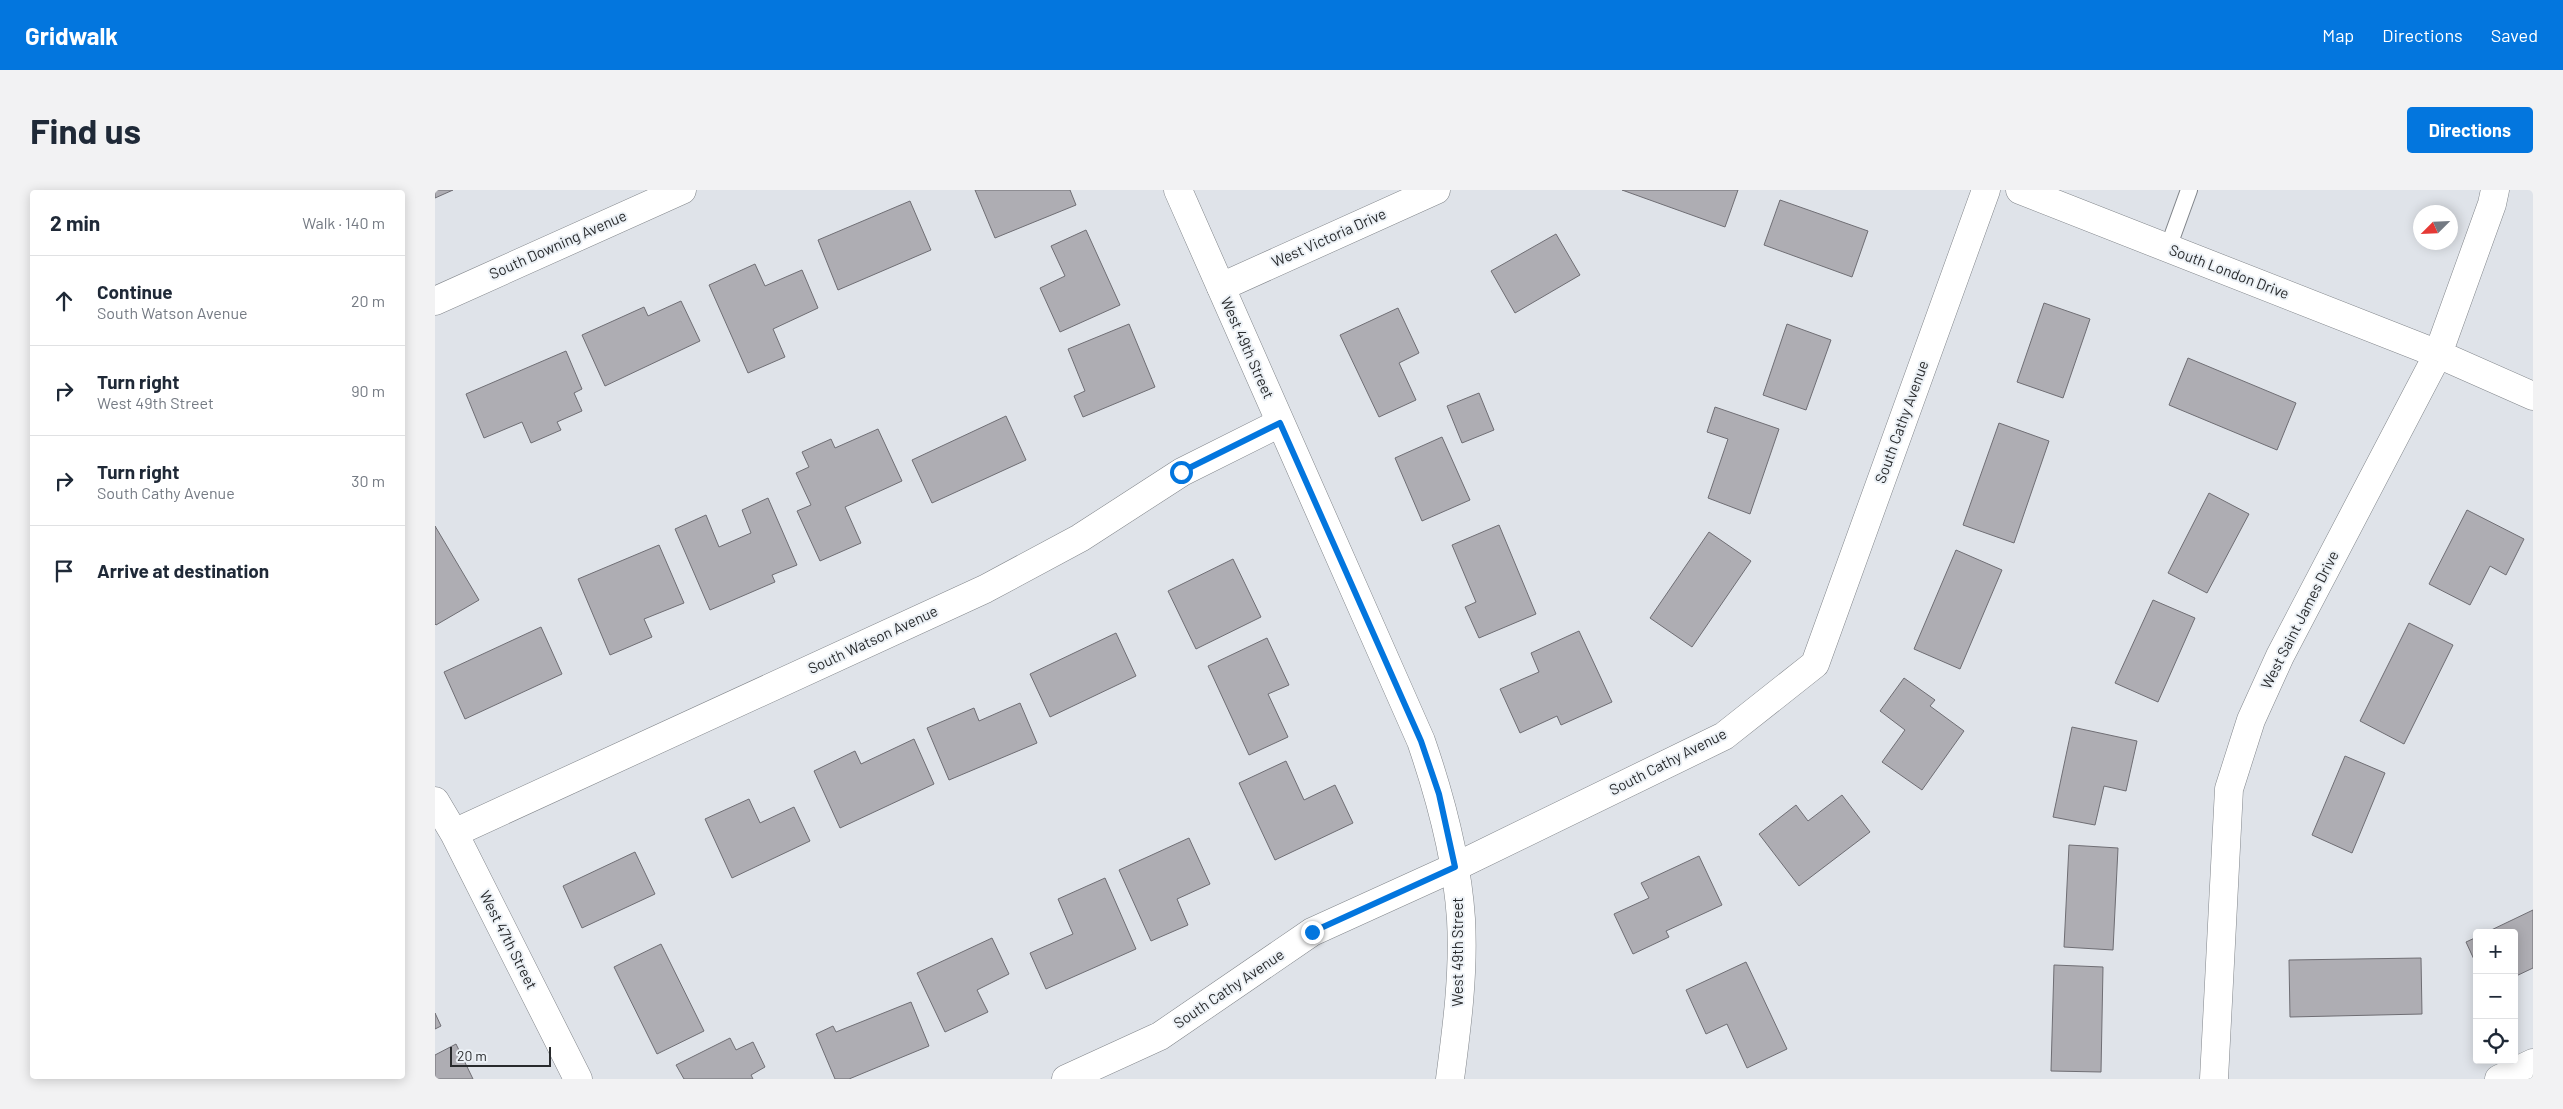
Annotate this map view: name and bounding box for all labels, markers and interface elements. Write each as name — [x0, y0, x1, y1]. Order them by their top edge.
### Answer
text: Gridwalk — [25, 21, 118, 50]
text: Map — [2322, 24, 2354, 46]
text: Directions — [2382, 24, 2463, 46]
text: Saved — [2491, 24, 2538, 46]
button: Directions — [2407, 107, 2533, 153]
text: Find us — [30, 109, 141, 151]
street label: West Victoria Drive — [1269, 204, 1389, 270]
north arrow — [2413, 205, 2458, 250]
street label: South Downing Avenue — [486, 206, 629, 282]
text: 2 min — [50, 210, 100, 235]
text: Walk · 140 m — [302, 213, 385, 232]
street label: South London Drive — [2167, 240, 2292, 302]
text: Continue — [97, 280, 173, 303]
icon: ahead — [50, 287, 78, 315]
text: 20 m — [351, 291, 385, 310]
street label: West 49th Street — [1217, 294, 1278, 401]
text: South Watson Avenue — [97, 303, 248, 322]
street label: South Cathy Avenue — [1871, 358, 1932, 485]
text: Turn right — [97, 370, 179, 393]
icon: right — [50, 377, 78, 405]
text: 90 m — [351, 381, 385, 400]
text: West 49th Street — [97, 393, 214, 412]
text: Turn right — [97, 460, 179, 483]
route start — [1170, 461, 1193, 484]
icon: right — [50, 467, 78, 495]
text: 30 m — [351, 471, 385, 490]
text: South Cathy Avenue — [97, 483, 235, 502]
street label: West Saint James Drive — [2256, 547, 2342, 692]
icon: arrive — [50, 557, 78, 585]
text: Arrive at destination — [97, 559, 269, 582]
street label: South Watson Avenue — [805, 601, 940, 677]
street label: South Cathy Avenue — [1606, 724, 1729, 798]
street label: West 47th Street — [476, 887, 542, 992]
street label: West 49th Street — [1448, 897, 1466, 1007]
route end — [1301, 921, 1324, 944]
map controls — [2473, 929, 2518, 1064]
button: + — [2473, 929, 2518, 974]
street label: South Cathy Avenue — [1170, 945, 1287, 1032]
button: − — [2473, 974, 2518, 1019]
button: locate — [2473, 1019, 2518, 1064]
scale bar — [450, 1044, 551, 1067]
text: 20 m — [457, 1047, 487, 1064]

